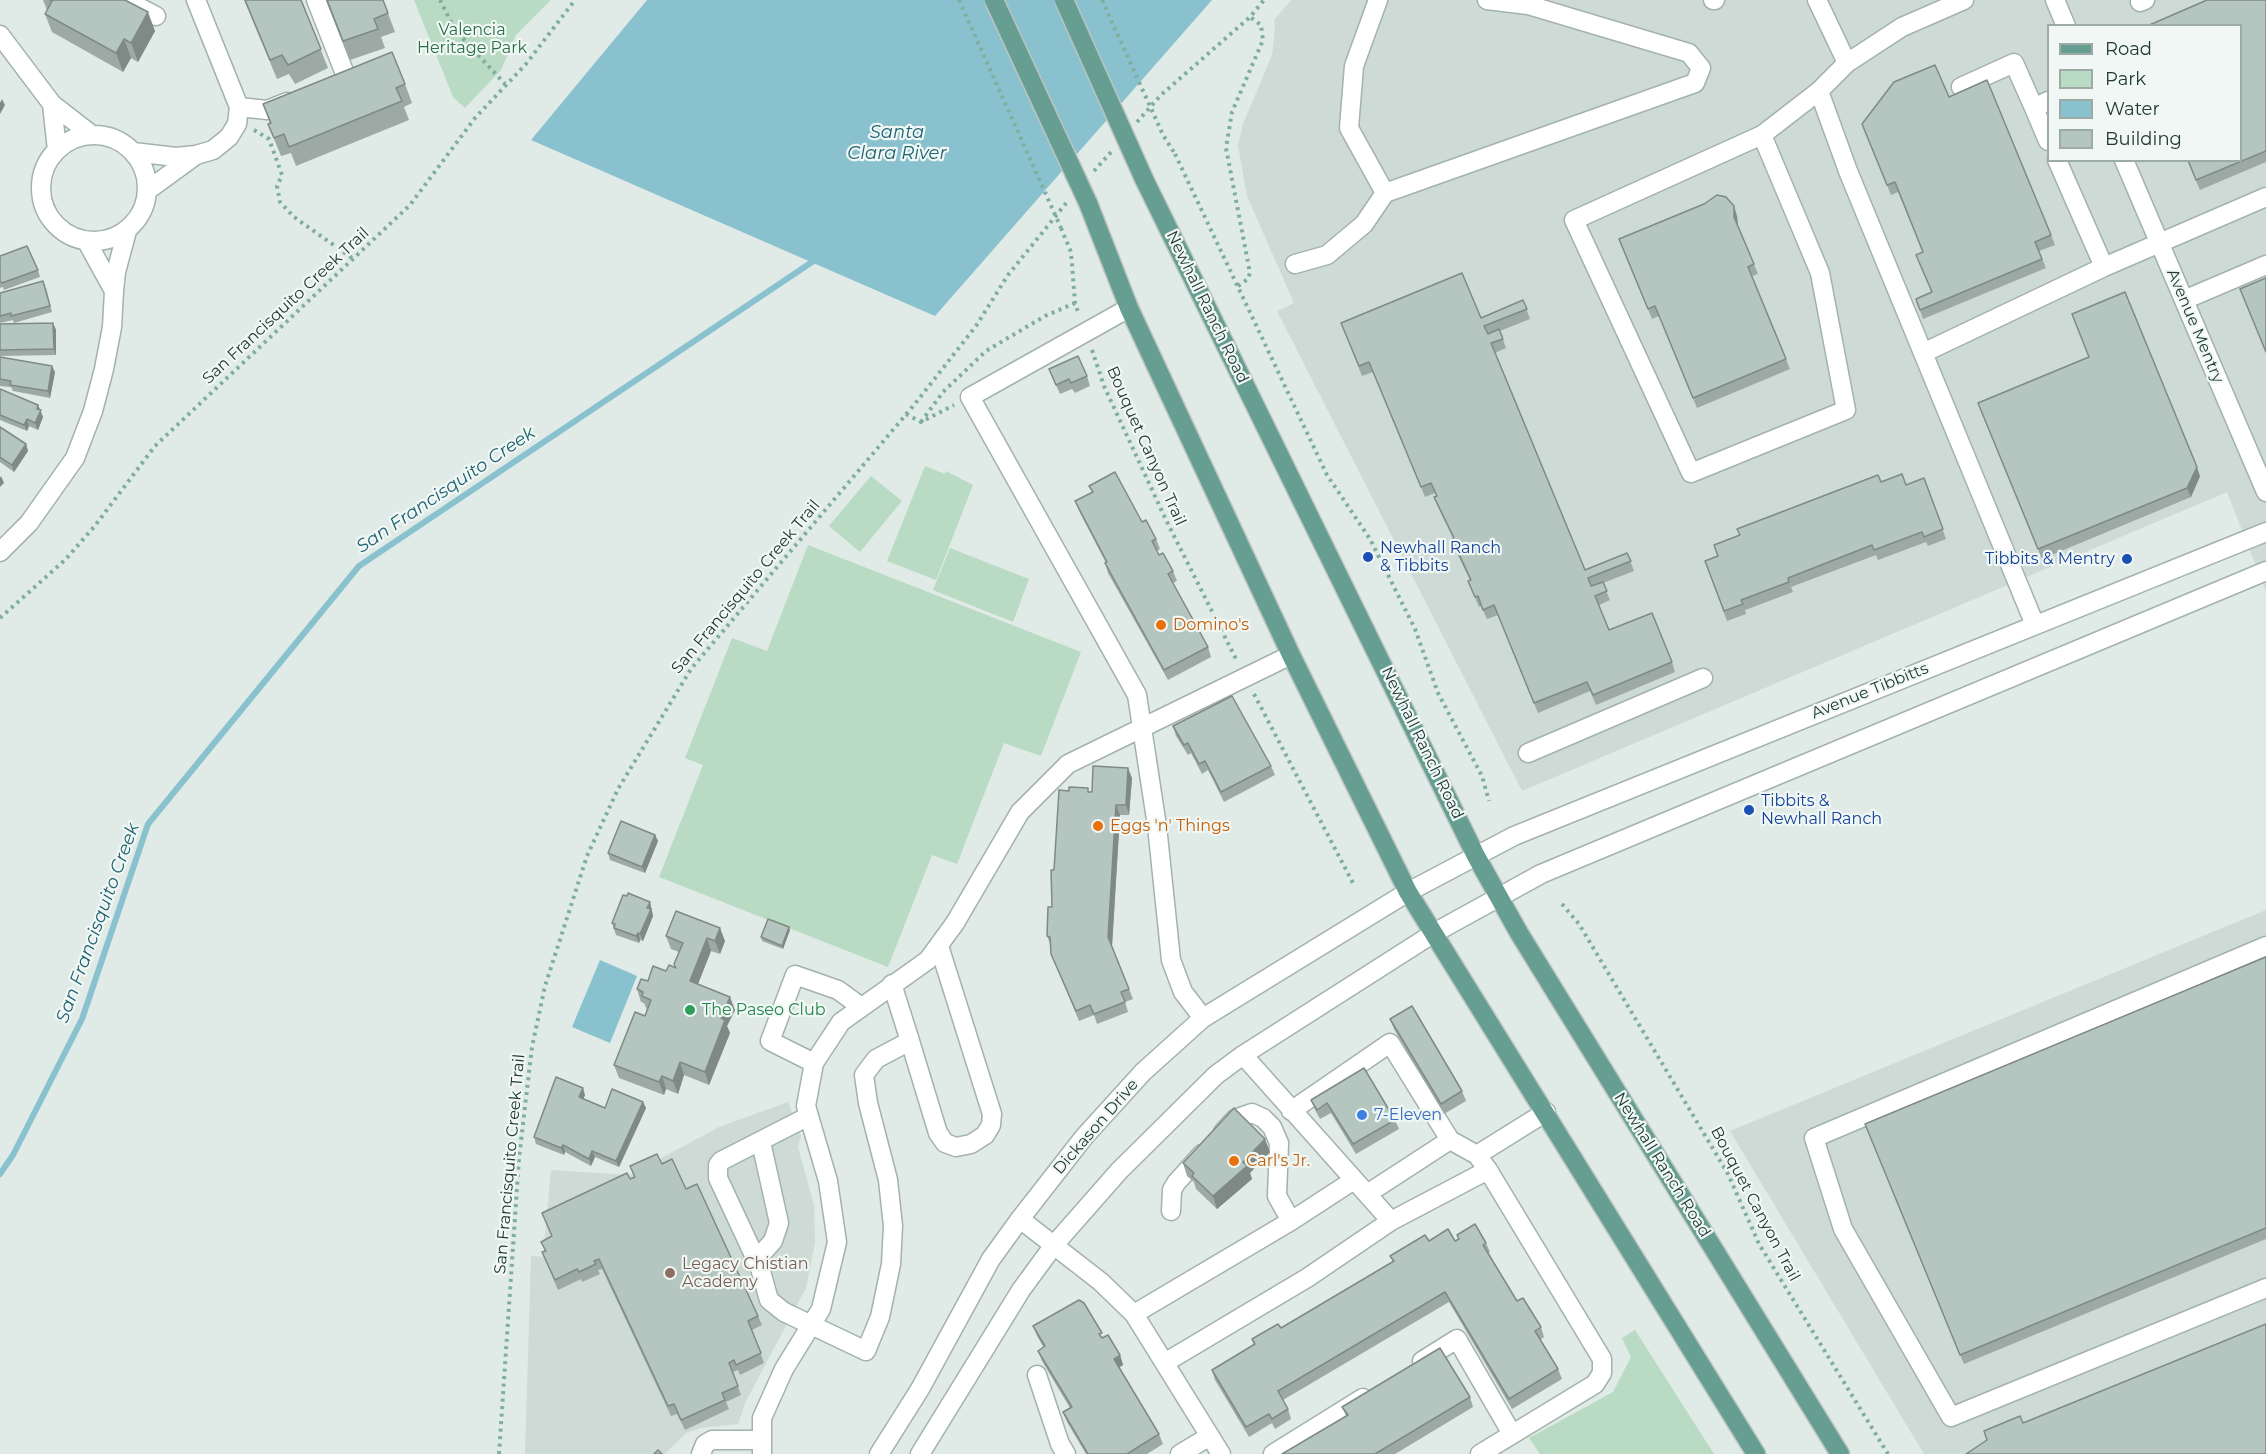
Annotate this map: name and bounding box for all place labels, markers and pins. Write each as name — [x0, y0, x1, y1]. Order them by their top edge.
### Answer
place label: Newhall Ranch & Tibbits — [1380, 538, 1501, 576]
place label: Tibbits & Mentry — [1985, 549, 2115, 569]
marker: Newhall Ranch & Tibbits — [1361, 550, 1375, 564]
marker: Tibbits & Mentry — [2120, 552, 2134, 566]
place label: Domino's — [1173, 615, 1249, 635]
marker: Domino's — [1154, 618, 1168, 632]
place label: Tibbits & Newhall Ranch — [1761, 791, 1882, 829]
marker: Tibbits & Newhall Ranch — [1742, 803, 1756, 817]
place label: Eggs 'n' Things — [1110, 816, 1230, 836]
marker: Eggs 'n' Things — [1091, 819, 1105, 833]
place label: The Paseo Club — [702, 1000, 825, 1020]
marker: The Paseo Club — [683, 1003, 697, 1017]
place label: 7-Eleven — [1374, 1105, 1442, 1125]
marker: 7-Eleven — [1355, 1108, 1369, 1122]
place label: Carl's Jr. — [1246, 1151, 1310, 1171]
marker: Carl's Jr. — [1227, 1154, 1241, 1168]
place label: Legacy Chistian Academy — [682, 1254, 808, 1292]
marker: Legacy Chistian Academy — [663, 1266, 677, 1280]

